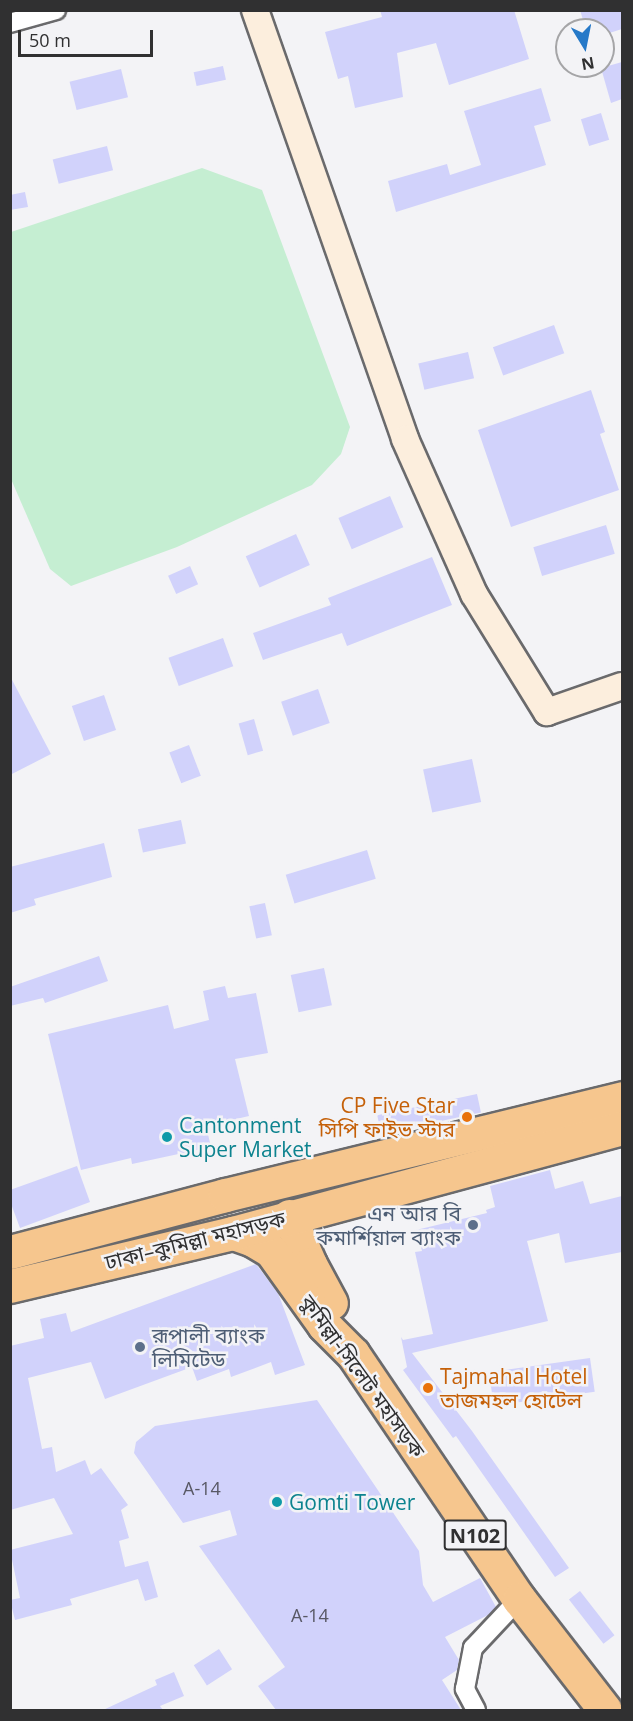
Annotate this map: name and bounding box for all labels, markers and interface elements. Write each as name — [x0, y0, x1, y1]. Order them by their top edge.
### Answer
scale bar — [21, 18, 156, 56]
north arrow — [555, 18, 615, 78]
text: 50 m — [29, 28, 71, 52]
text: N — [579, 52, 596, 76]
place label: CP Five Star সিপি ফাইভ স্টার — [319, 1092, 455, 1142]
marker: CP Five Star সিপি ফাইভ স্টার — [460, 1110, 474, 1124]
place label: Cantonment Super Market — [179, 1112, 312, 1162]
marker: Cantonment Super Market — [160, 1130, 174, 1144]
place label: এন আর বি কমার্শিয়াল ব্যাংক — [316, 1200, 461, 1250]
street label: ঢাকা–কুমিল্লা মহাসড়ক — [102, 1205, 288, 1275]
marker: এন আর বি কমার্শিয়াল ব্যাংক — [466, 1218, 480, 1232]
street label: কুমিল্লা-সিলেট মহাসড়ক — [296, 1290, 430, 1462]
place label: রূপালী ব্যাংক লিমিটেড — [152, 1322, 265, 1372]
marker: রূপালী ব্যাংক লিমিটেড — [133, 1340, 147, 1354]
place label: Tajmahal Hotel তাজমহল হোটেল — [440, 1363, 588, 1413]
marker: Tajmahal Hotel তাজমহল হোটেল — [421, 1381, 435, 1395]
house number: A-14 — [183, 1477, 221, 1499]
place label: Gomti Tower — [289, 1489, 415, 1515]
marker: Gomti Tower — [270, 1495, 284, 1509]
road number: N102 — [444, 1518, 506, 1552]
house number: A-14 — [291, 1604, 329, 1626]

